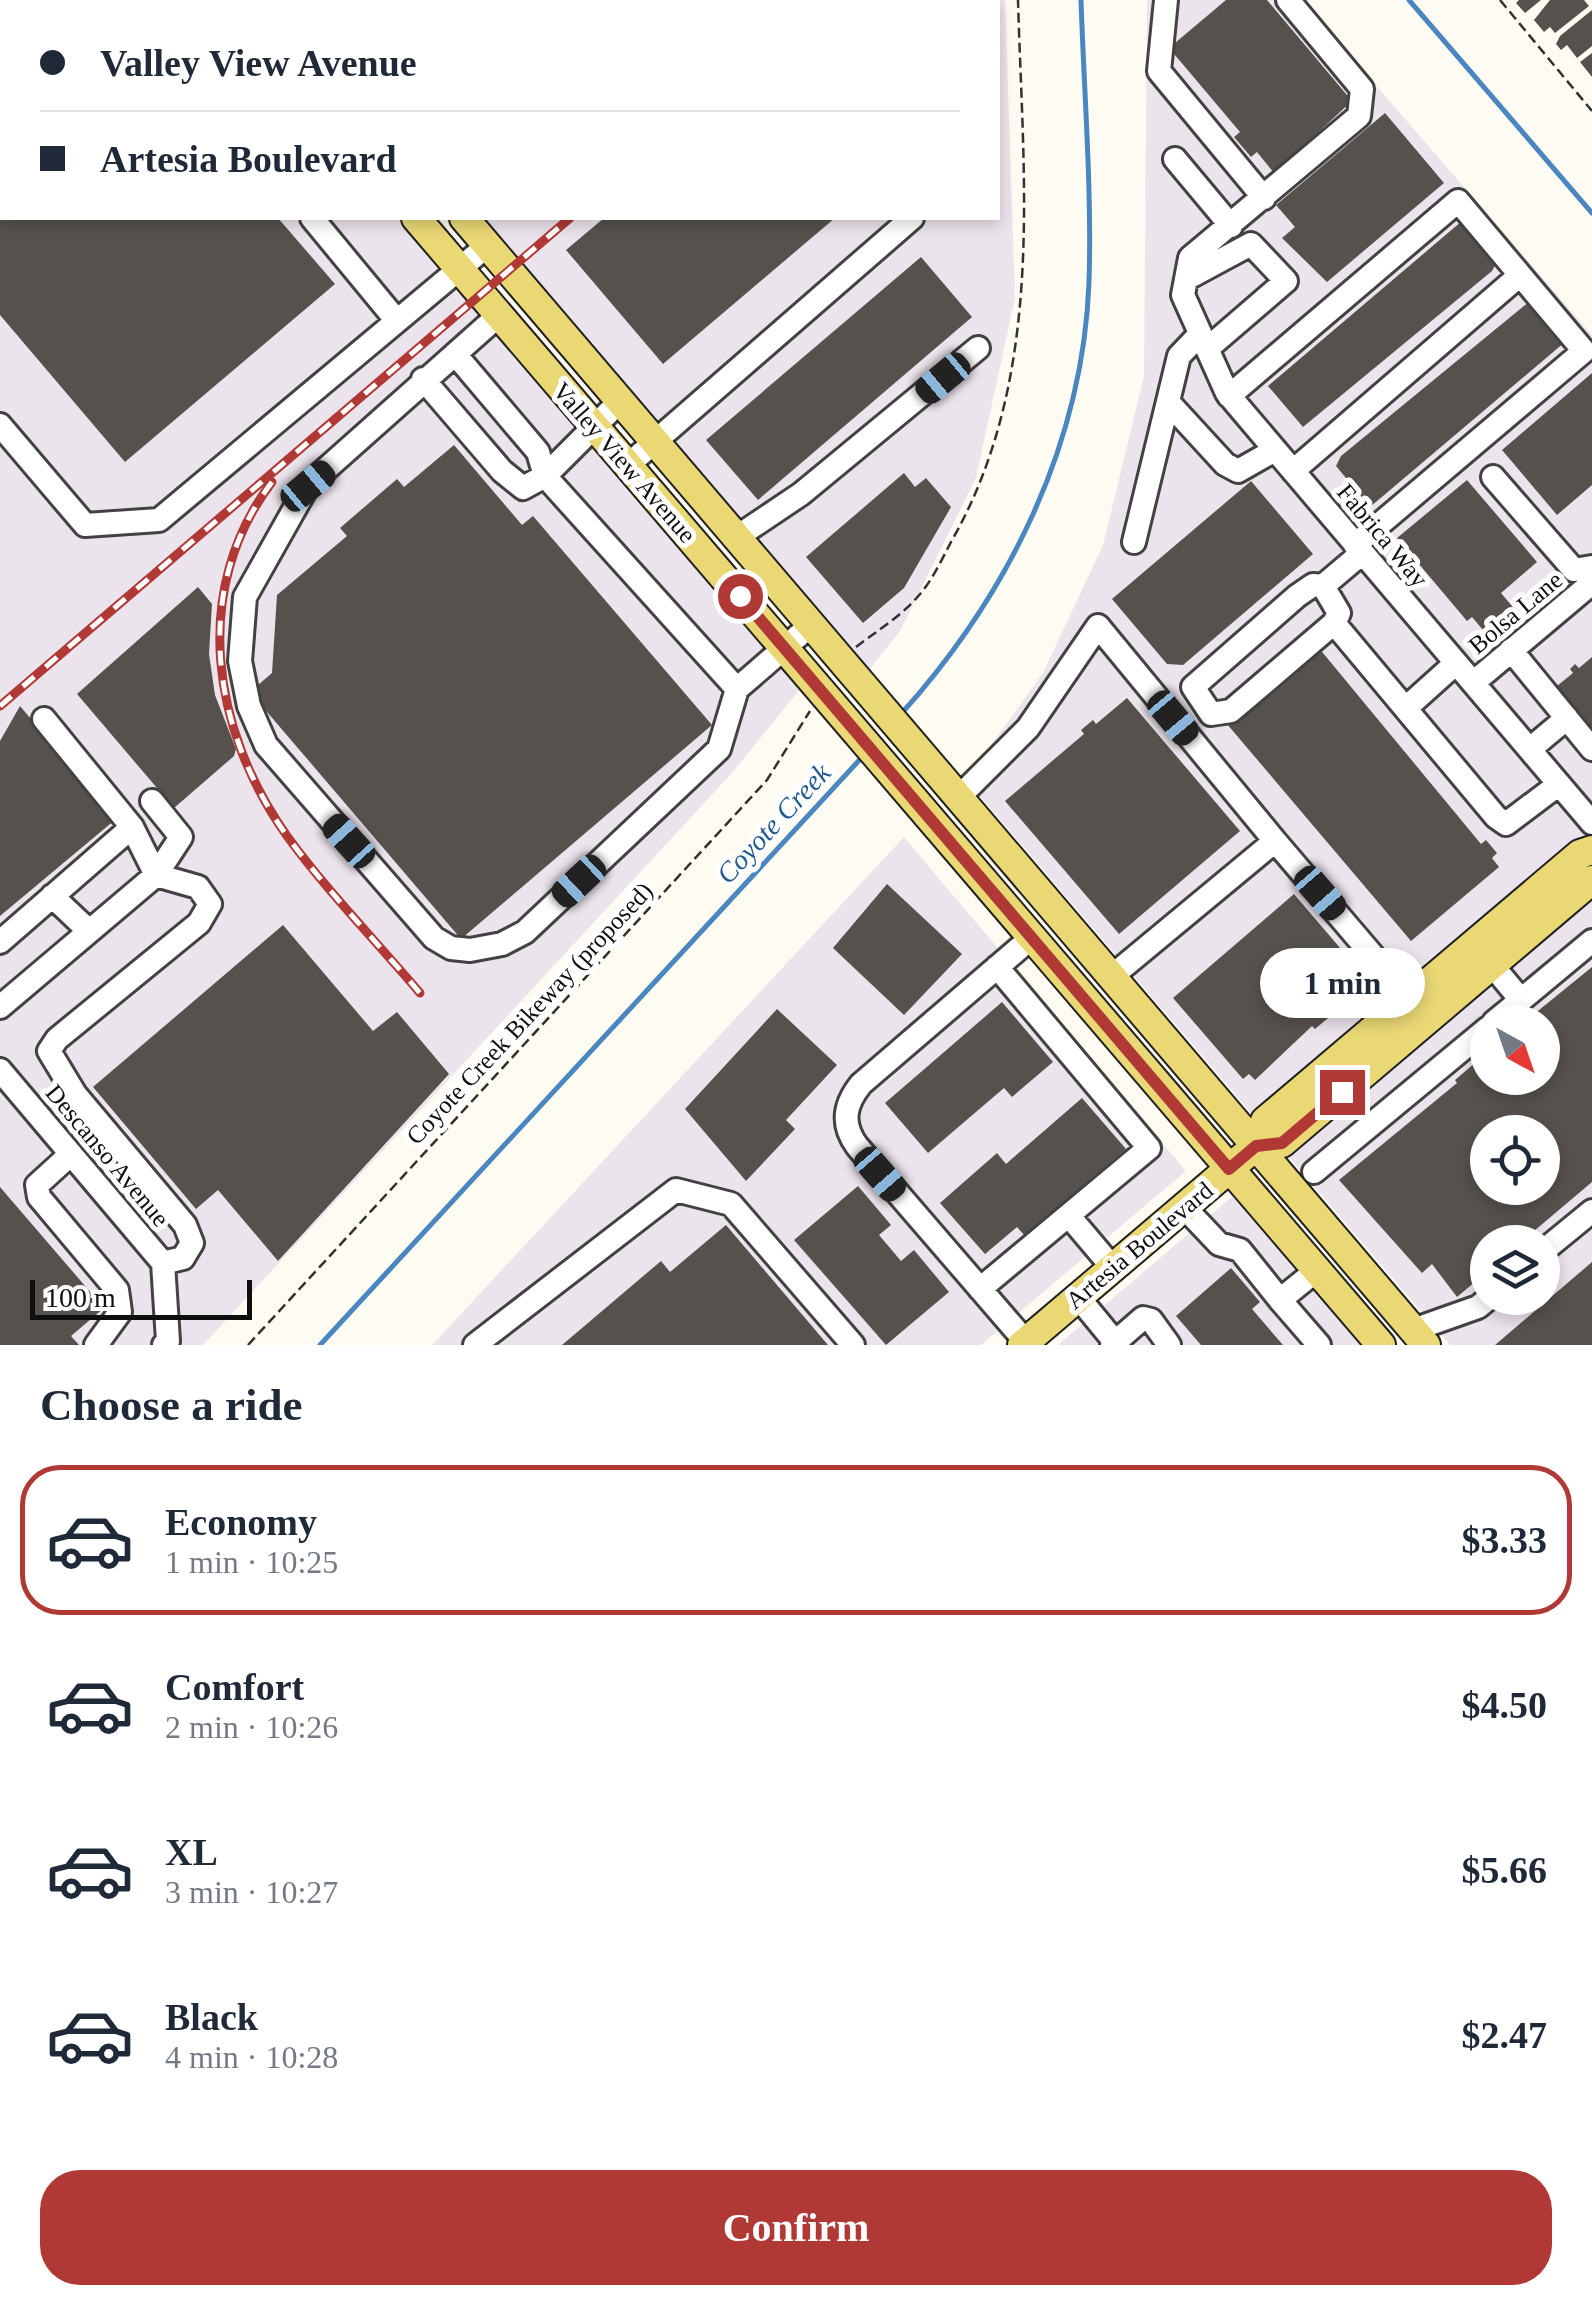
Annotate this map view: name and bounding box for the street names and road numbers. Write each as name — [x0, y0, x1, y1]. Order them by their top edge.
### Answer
street label: Valley View Avenue — [548, 377, 701, 548]
street label: Fabrica Way — [1332, 478, 1434, 593]
street label: Bolsa Lane — [1463, 566, 1567, 659]
street label: Coyote Creek Bikeway (proposed) — [401, 877, 659, 1150]
street label: Descanso Avenue — [41, 1079, 175, 1232]
street label: Artesia Boulevard — [1061, 1176, 1218, 1314]

